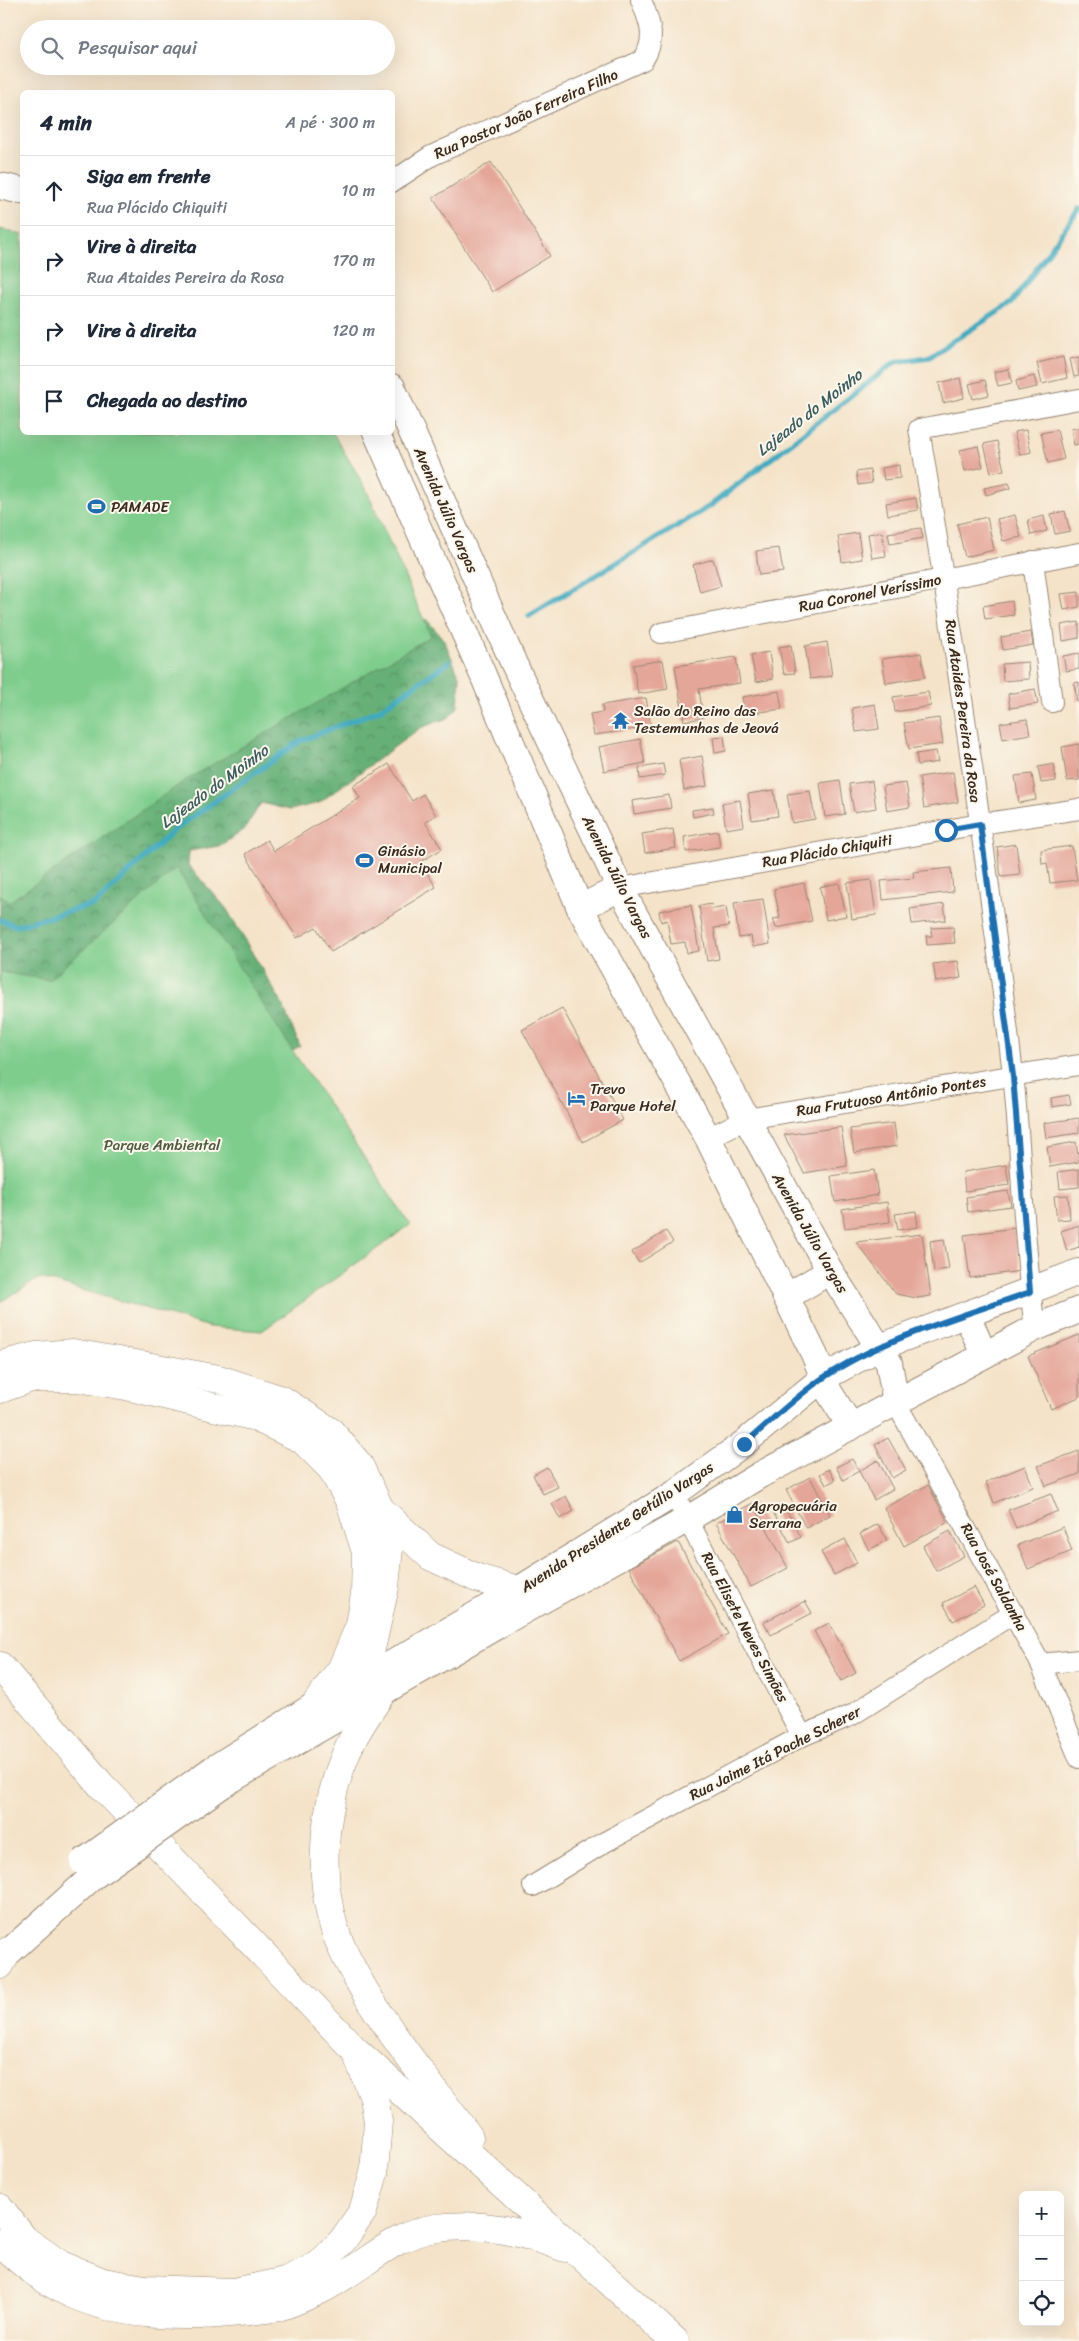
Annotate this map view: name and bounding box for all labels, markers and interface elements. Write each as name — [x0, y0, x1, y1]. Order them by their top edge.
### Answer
search box — [20, 20, 395, 75]
text: Pesquisar aqui — [78, 31, 197, 64]
icon: search — [38, 34, 66, 62]
street label: Rua Pastor João Ferreira Filho — [430, 61, 623, 166]
text: 4 min — [40, 104, 92, 142]
text: A pé · 300 m — [286, 108, 375, 137]
text: Siga em frente — [87, 160, 210, 193]
text: 10 m — [342, 176, 375, 205]
icon: ahead — [40, 177, 68, 205]
text: Rua Plácido Chiquiti — [87, 193, 227, 222]
text: Vire à direita — [87, 230, 196, 263]
text: 170 m — [332, 246, 375, 275]
icon: right — [40, 247, 68, 275]
text: Rua Ataides Pereira da Rosa — [87, 263, 284, 292]
text: Vire à direita — [87, 314, 196, 347]
text: 120 m — [332, 316, 375, 345]
icon: right — [40, 317, 68, 345]
water label: Lajeado do Moinho — [750, 361, 870, 463]
text: Chegada ao destino — [87, 384, 247, 417]
icon: arrive — [40, 387, 68, 415]
street label: Avenida Júlio Vargas — [406, 442, 486, 577]
place label: PAMADE — [111, 494, 170, 520]
sports icon: PAMADE — [87, 497, 107, 517]
street label: Rua Coronel Veríssimo — [797, 566, 944, 620]
street label: Rua Ataides Pereira da Rosa — [937, 618, 989, 805]
place label: Salão do Reino das Testemunhas de Jeová — [634, 698, 779, 741]
temple icon: Salão do Reino das Testemunhas de Jeová — [610, 710, 630, 730]
water label: Lajeado do Moinho — [154, 736, 276, 836]
street label: Avenida Júlio Vargas — [574, 810, 659, 943]
route start — [935, 819, 958, 842]
street label: Rua Plácido Chiquiti — [760, 827, 895, 875]
place label: Ginásio Municipal — [378, 838, 443, 881]
sports icon: Ginásio Municipal — [354, 850, 374, 870]
street label: Rua Frutuoso Antônio Pontes — [794, 1068, 988, 1124]
place label: Trevo Parque Hotel — [590, 1076, 676, 1119]
hotel icon: Trevo Parque Hotel — [566, 1088, 586, 1108]
park label: Parque Ambiental — [104, 1132, 221, 1158]
street label: Avenida Júlio Vargas — [764, 1167, 855, 1298]
route end — [733, 1433, 756, 1456]
street label: Avenida Presidente Getúlio Vargas — [514, 1454, 719, 1600]
place label: Agropecuária Serrana — [748, 1493, 837, 1536]
shop icon: Agropecuária Serrana — [725, 1505, 745, 1525]
street label: Rua José Saldanha — [953, 1518, 1035, 1636]
street label: Rua Elisete Neves Simões — [694, 1547, 796, 1707]
street label: Rua Jaime Itá Pache Scherer — [684, 1698, 866, 1808]
map controls — [1019, 2191, 1064, 2326]
button: + — [1019, 2191, 1064, 2236]
button: − — [1019, 2236, 1064, 2281]
button: locate — [1019, 2281, 1064, 2326]

